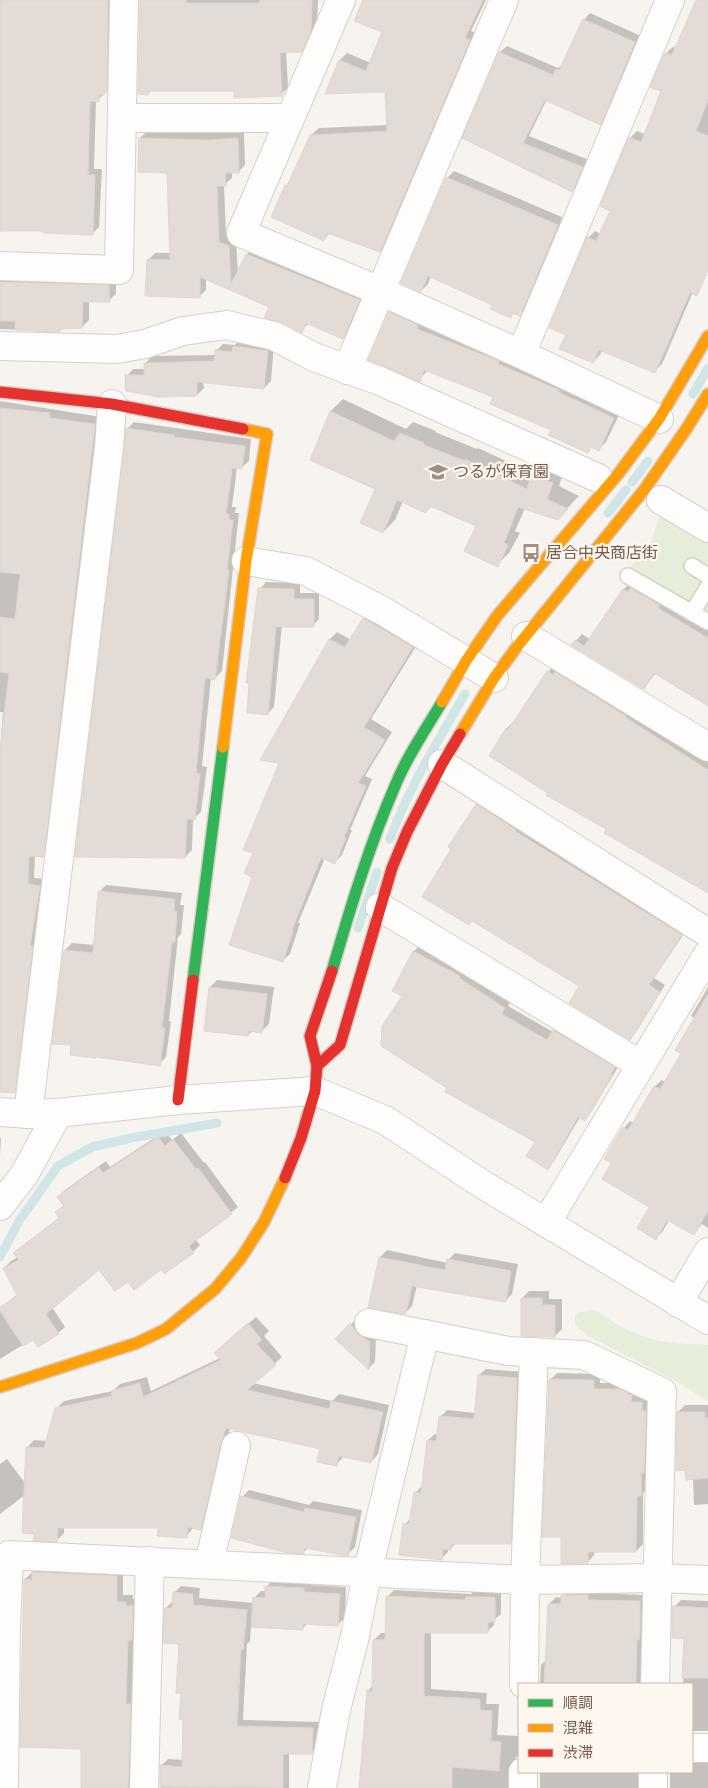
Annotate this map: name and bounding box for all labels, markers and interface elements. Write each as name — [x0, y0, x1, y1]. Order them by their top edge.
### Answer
school or university icon: つるが保育園 — [427, 461, 449, 483]
place label: つるが保育園 — [453, 462, 549, 482]
bus stop icon: 居合中央商店街 — [520, 542, 542, 564]
place label: 居合中央商店街 — [546, 543, 658, 563]
legend — [518, 1683, 693, 1773]
text: 順調 — [563, 1694, 593, 1712]
text: 混雑 — [563, 1719, 593, 1737]
text: 渋滞 — [563, 1744, 593, 1762]

